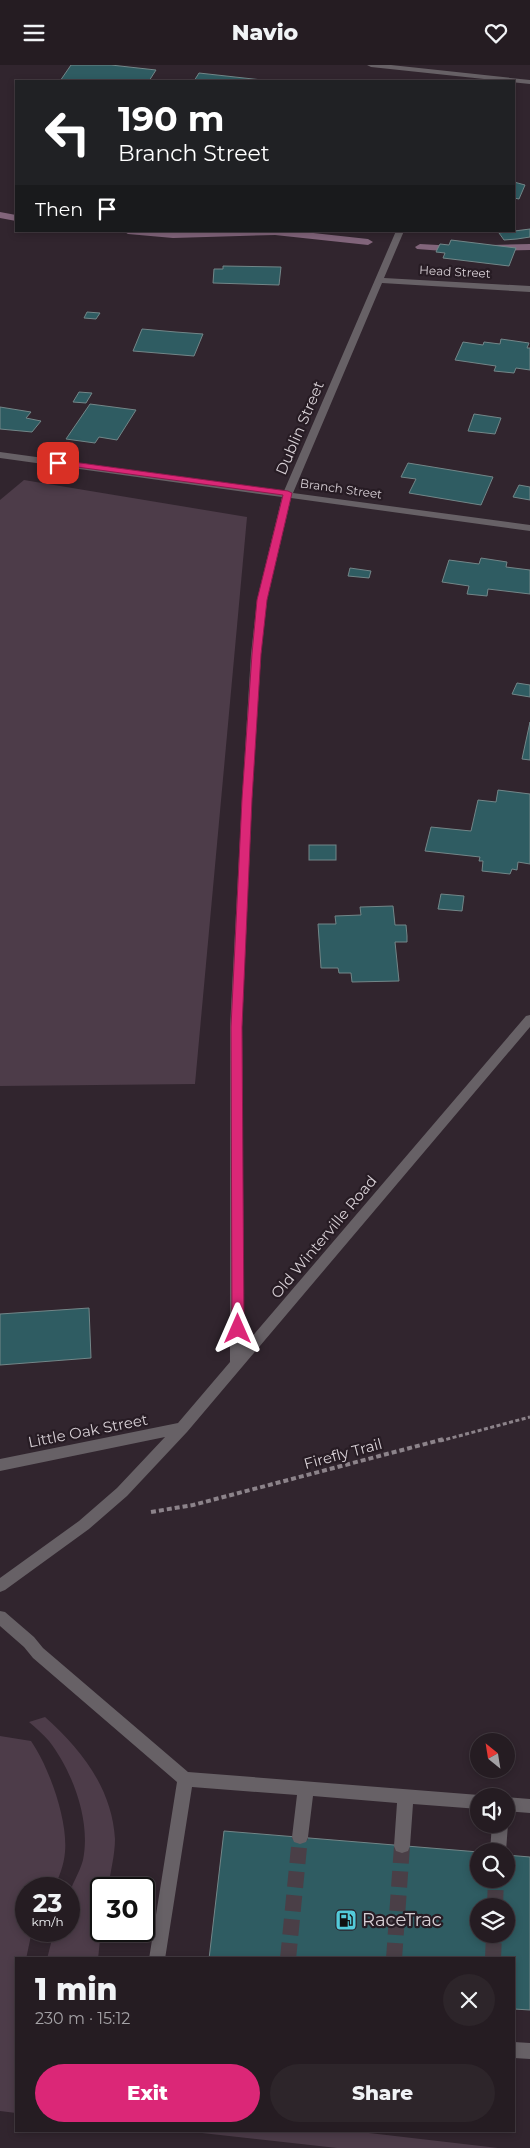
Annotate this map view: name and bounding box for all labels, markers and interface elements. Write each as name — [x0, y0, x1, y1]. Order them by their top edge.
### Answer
icon: menu — [20, 19, 48, 47]
text: Navio — [232, 19, 298, 46]
icon: heart — [482, 19, 510, 47]
text: 190 m — [118, 97, 224, 140]
icon: left — [35, 100, 100, 165]
text: Branch Street — [118, 140, 270, 167]
icon: arrive — [93, 195, 121, 223]
text: Then — [35, 198, 83, 221]
street label: Head Street — [419, 262, 491, 281]
street label: Dublin Street — [271, 378, 328, 478]
pin — [37, 442, 79, 484]
icon: arrive — [44, 449, 72, 477]
street label: Branch Street — [299, 475, 383, 502]
street label: Old Winterville Road — [267, 1171, 381, 1302]
position arrow — [211, 1302, 263, 1354]
street label: Little Oak Street — [26, 1410, 149, 1451]
street label: Firefly Trail — [302, 1434, 384, 1473]
north arrow — [470, 1733, 515, 1777]
map controls — [470, 1733, 515, 1943]
button: sound — [470, 1788, 515, 1833]
button: search — [470, 1843, 515, 1888]
speed limit sign: 30 — [90, 1877, 155, 1942]
text: 23 — [33, 1888, 62, 1918]
button: layers — [470, 1898, 515, 1943]
fuel station icon: RaceTrac — [334, 1908, 358, 1932]
place label: RaceTrac — [362, 1909, 442, 1931]
text: km/h — [31, 1914, 64, 1929]
text: 1 min — [35, 1971, 118, 2008]
button: close — [443, 1974, 495, 2026]
text: 230 m · 15:12 — [35, 2009, 130, 2028]
button: Exit — [35, 2064, 260, 2122]
button: Share — [270, 2064, 495, 2122]

